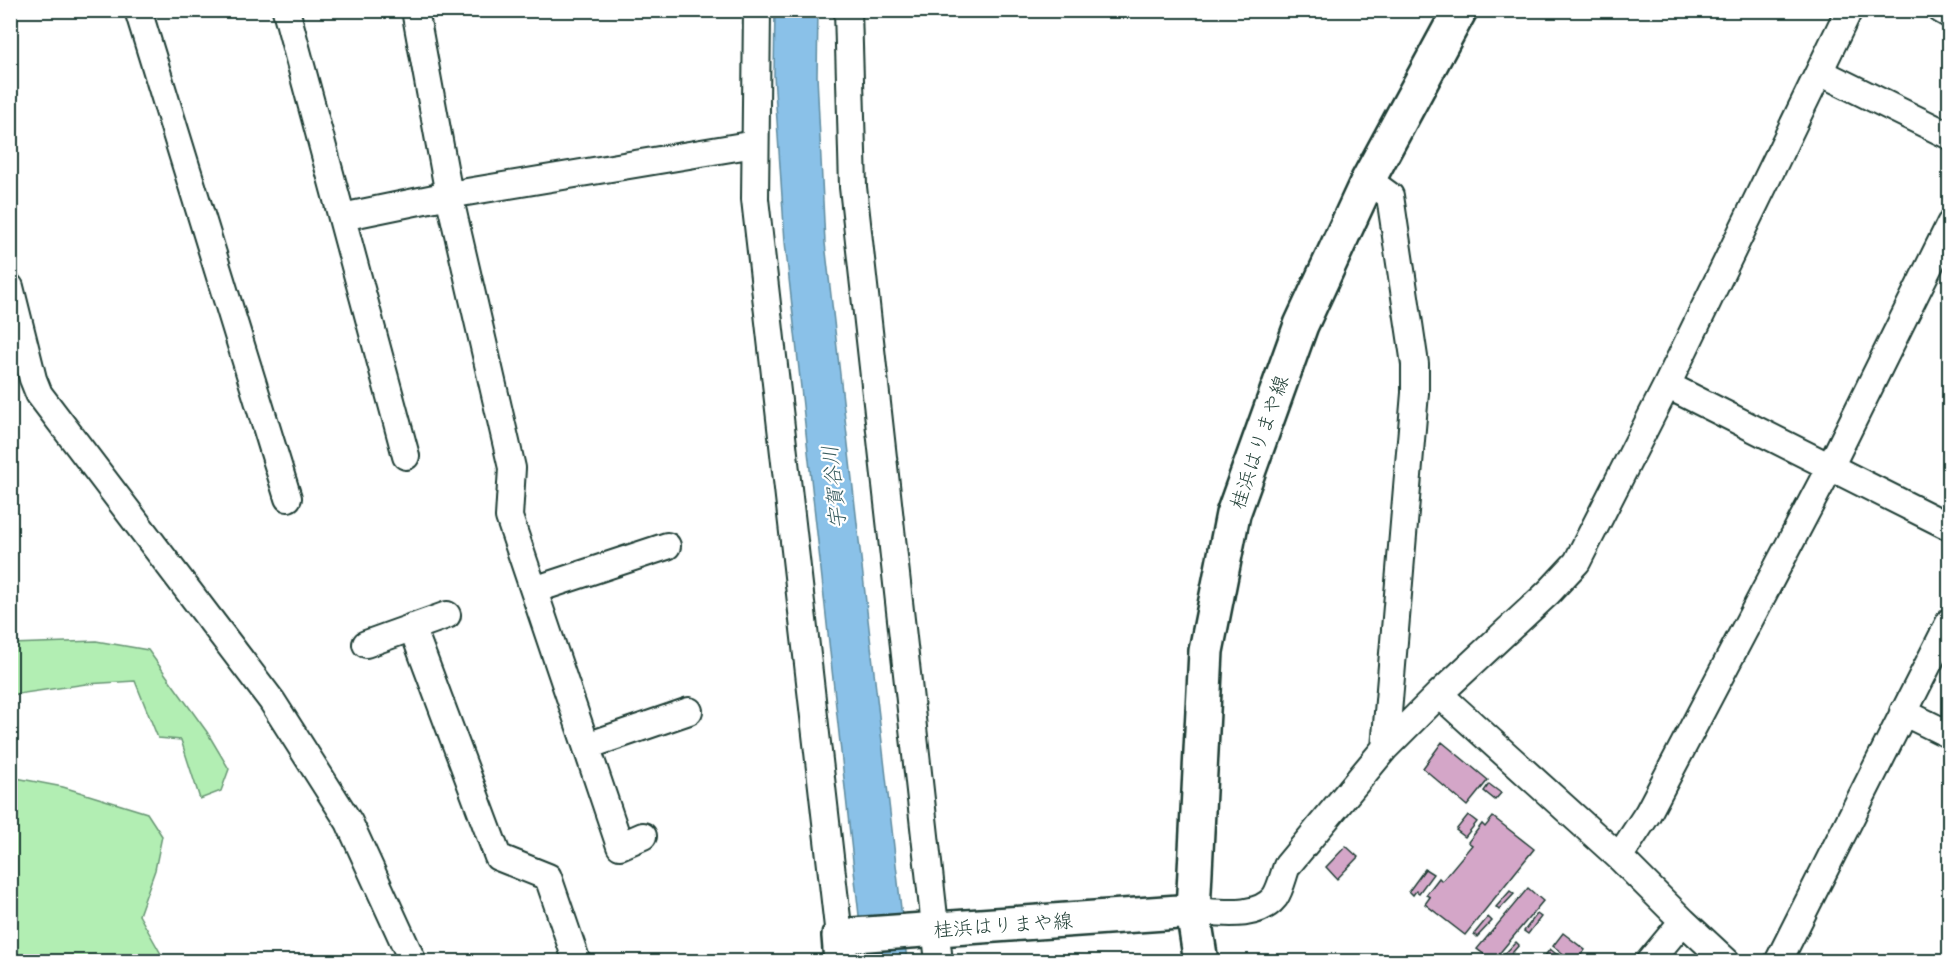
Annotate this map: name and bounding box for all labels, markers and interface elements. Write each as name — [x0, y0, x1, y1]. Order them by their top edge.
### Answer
street label: 桂浜はりまや線 — [1228, 373, 1296, 513]
water label: 宇賀谷川 — [820, 444, 854, 530]
street label: 桂浜はりまや線 — [933, 911, 1074, 945]

